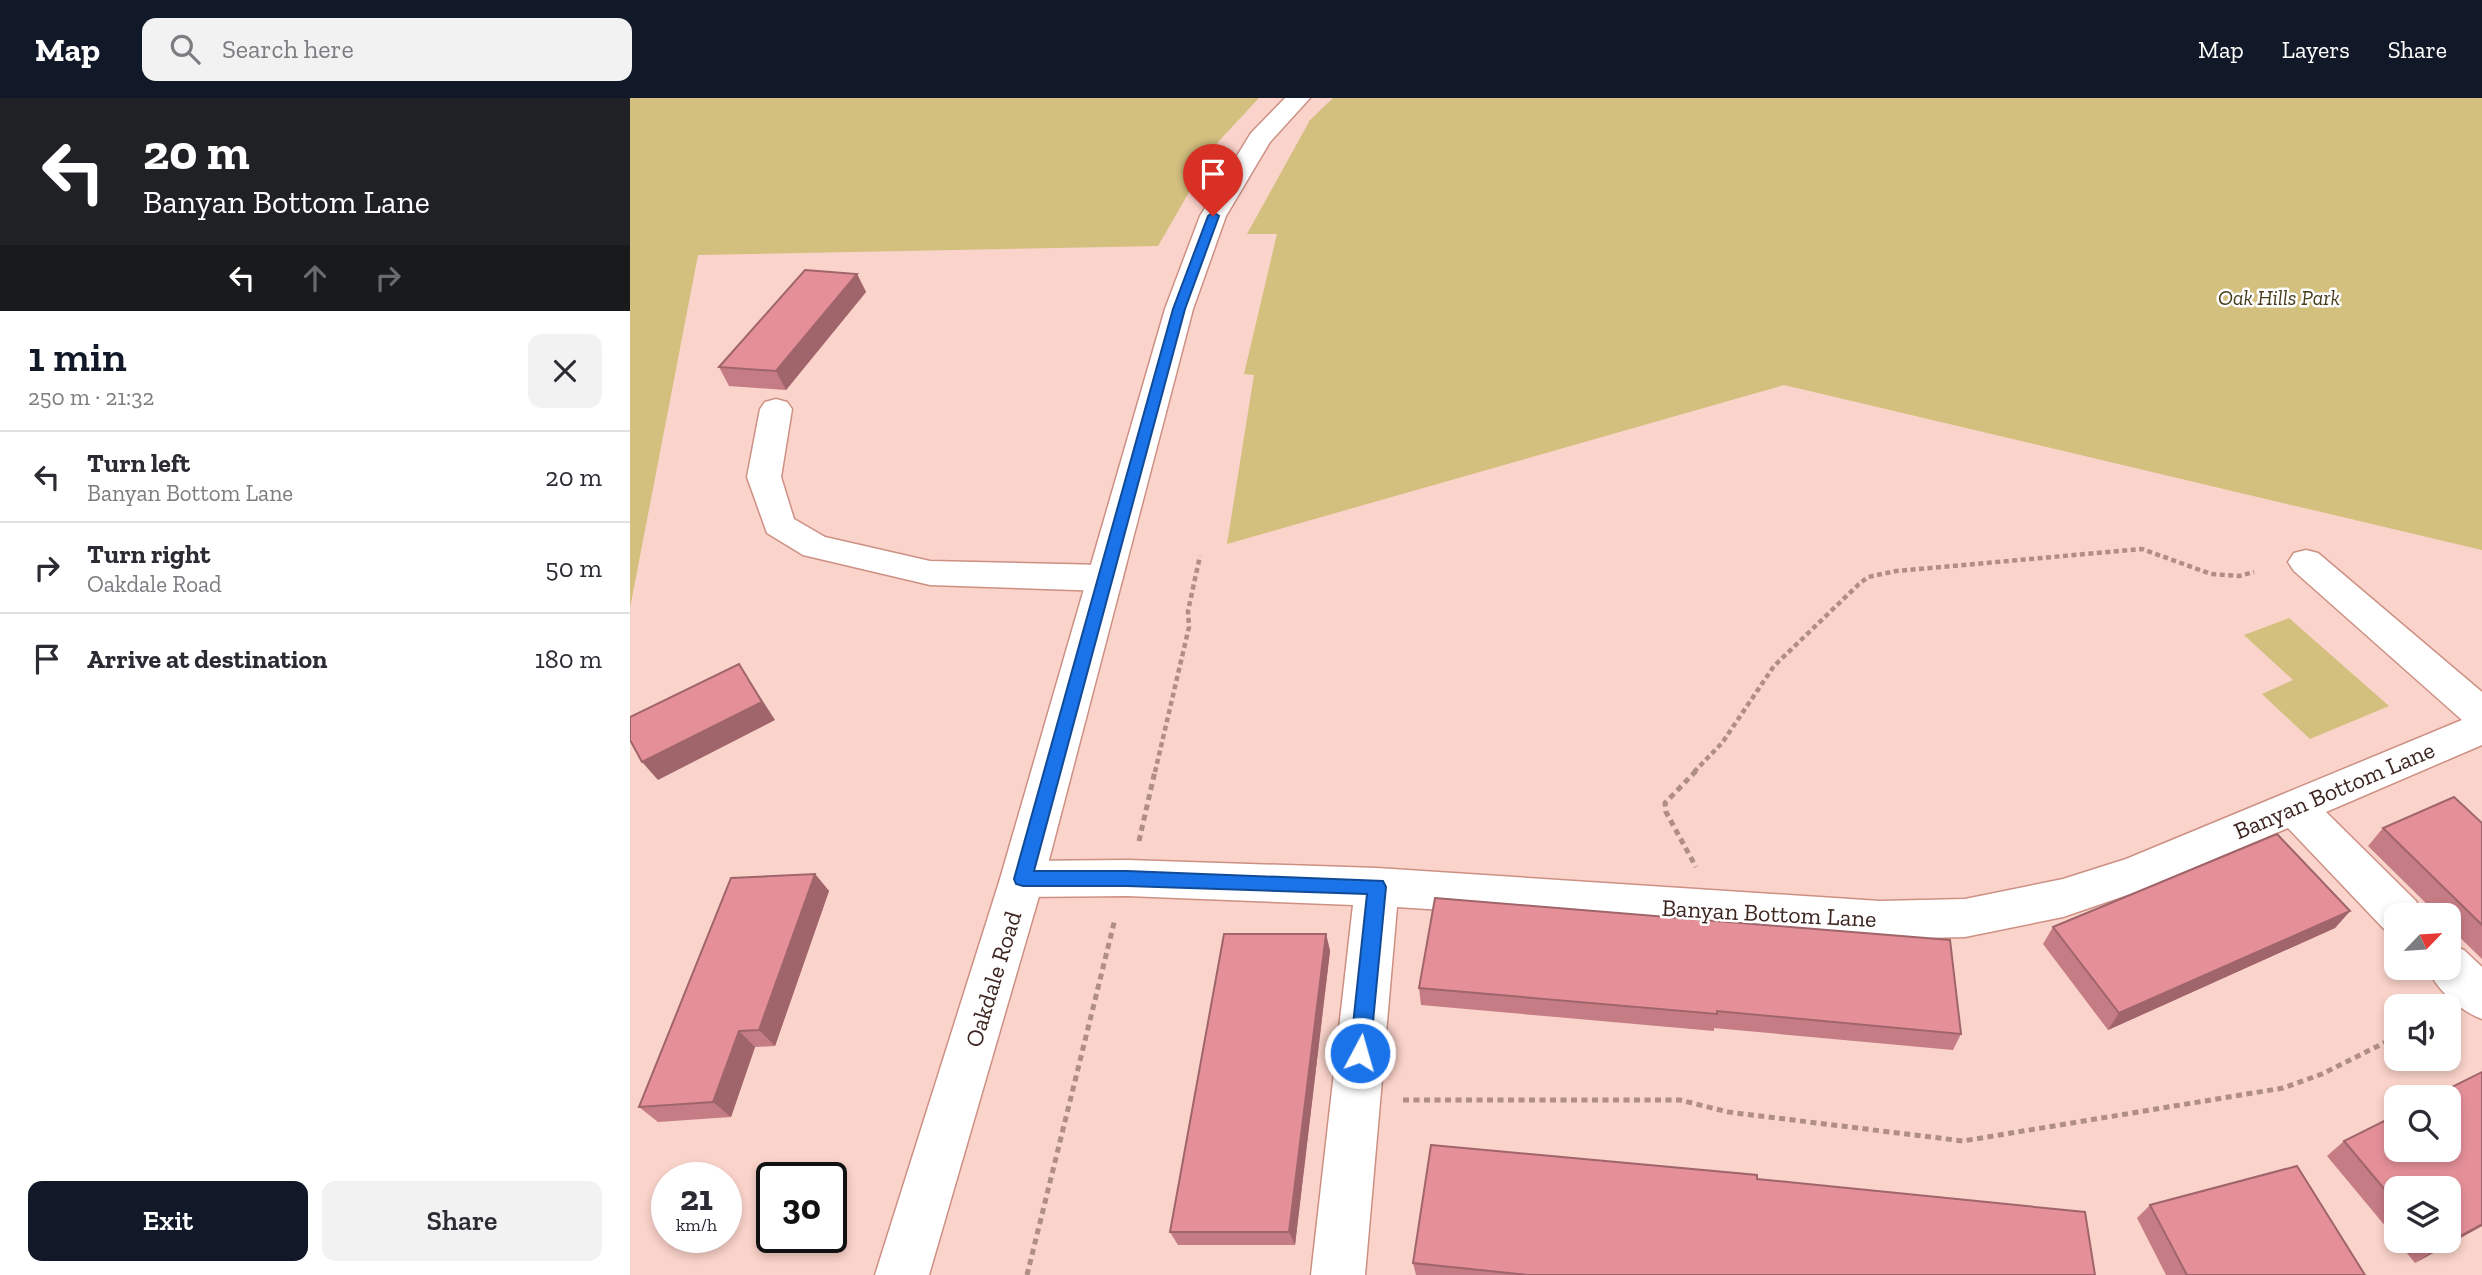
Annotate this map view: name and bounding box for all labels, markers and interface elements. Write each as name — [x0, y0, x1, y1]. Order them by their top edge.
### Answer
search box — [142, 18, 632, 81]
text: Map — [35, 30, 100, 69]
icon: search — [166, 30, 204, 68]
text: Search here — [222, 33, 354, 65]
text: Map — [2198, 35, 2244, 64]
text: Layers — [2282, 35, 2350, 64]
text: Share — [2388, 35, 2447, 64]
text: 20 m — [143, 123, 250, 182]
icon: left — [28, 126, 119, 217]
pin — [1183, 144, 1243, 216]
icon: arrive — [1194, 155, 1232, 193]
text: Banyan Bottom Lane — [143, 183, 430, 221]
icon: left — [223, 259, 261, 297]
icon: ahead — [296, 259, 334, 297]
icon: right — [369, 259, 407, 297]
park label: Oak Hills Park — [2218, 285, 2340, 310]
text: 1 min — [28, 331, 127, 382]
button: close — [528, 334, 602, 408]
text: 250 m · 21:32 — [28, 383, 154, 411]
text: Turn left — [87, 447, 190, 479]
icon: left — [28, 458, 66, 496]
text: 20 m — [545, 461, 602, 493]
text: Banyan Bottom Lane — [87, 479, 293, 507]
text: Turn right — [87, 538, 210, 570]
icon: right — [28, 549, 66, 587]
text: 50 m — [545, 552, 602, 584]
text: Oakdale Road — [87, 570, 222, 598]
icon: arrive — [28, 640, 66, 678]
text: Arrive at destination — [87, 643, 327, 675]
text: 180 m — [535, 643, 602, 675]
street label: Banyan Bottom Lane — [2229, 735, 2439, 845]
street label: Banyan Bottom Lane — [1661, 893, 1877, 933]
north arrow — [2384, 903, 2460, 980]
map controls — [2384, 903, 2461, 1253]
street label: Oakdale Road — [959, 908, 1027, 1050]
button: sound — [2384, 994, 2461, 1071]
position arrow — [1323, 1016, 1397, 1090]
button: search — [2384, 1085, 2461, 1162]
speed limit sign: 30 — [756, 1162, 847, 1253]
button: layers — [2384, 1176, 2461, 1253]
text: 21 — [680, 1177, 713, 1219]
button: Exit — [28, 1181, 308, 1261]
button: Share — [322, 1181, 602, 1261]
text: km/h — [676, 1214, 717, 1236]

